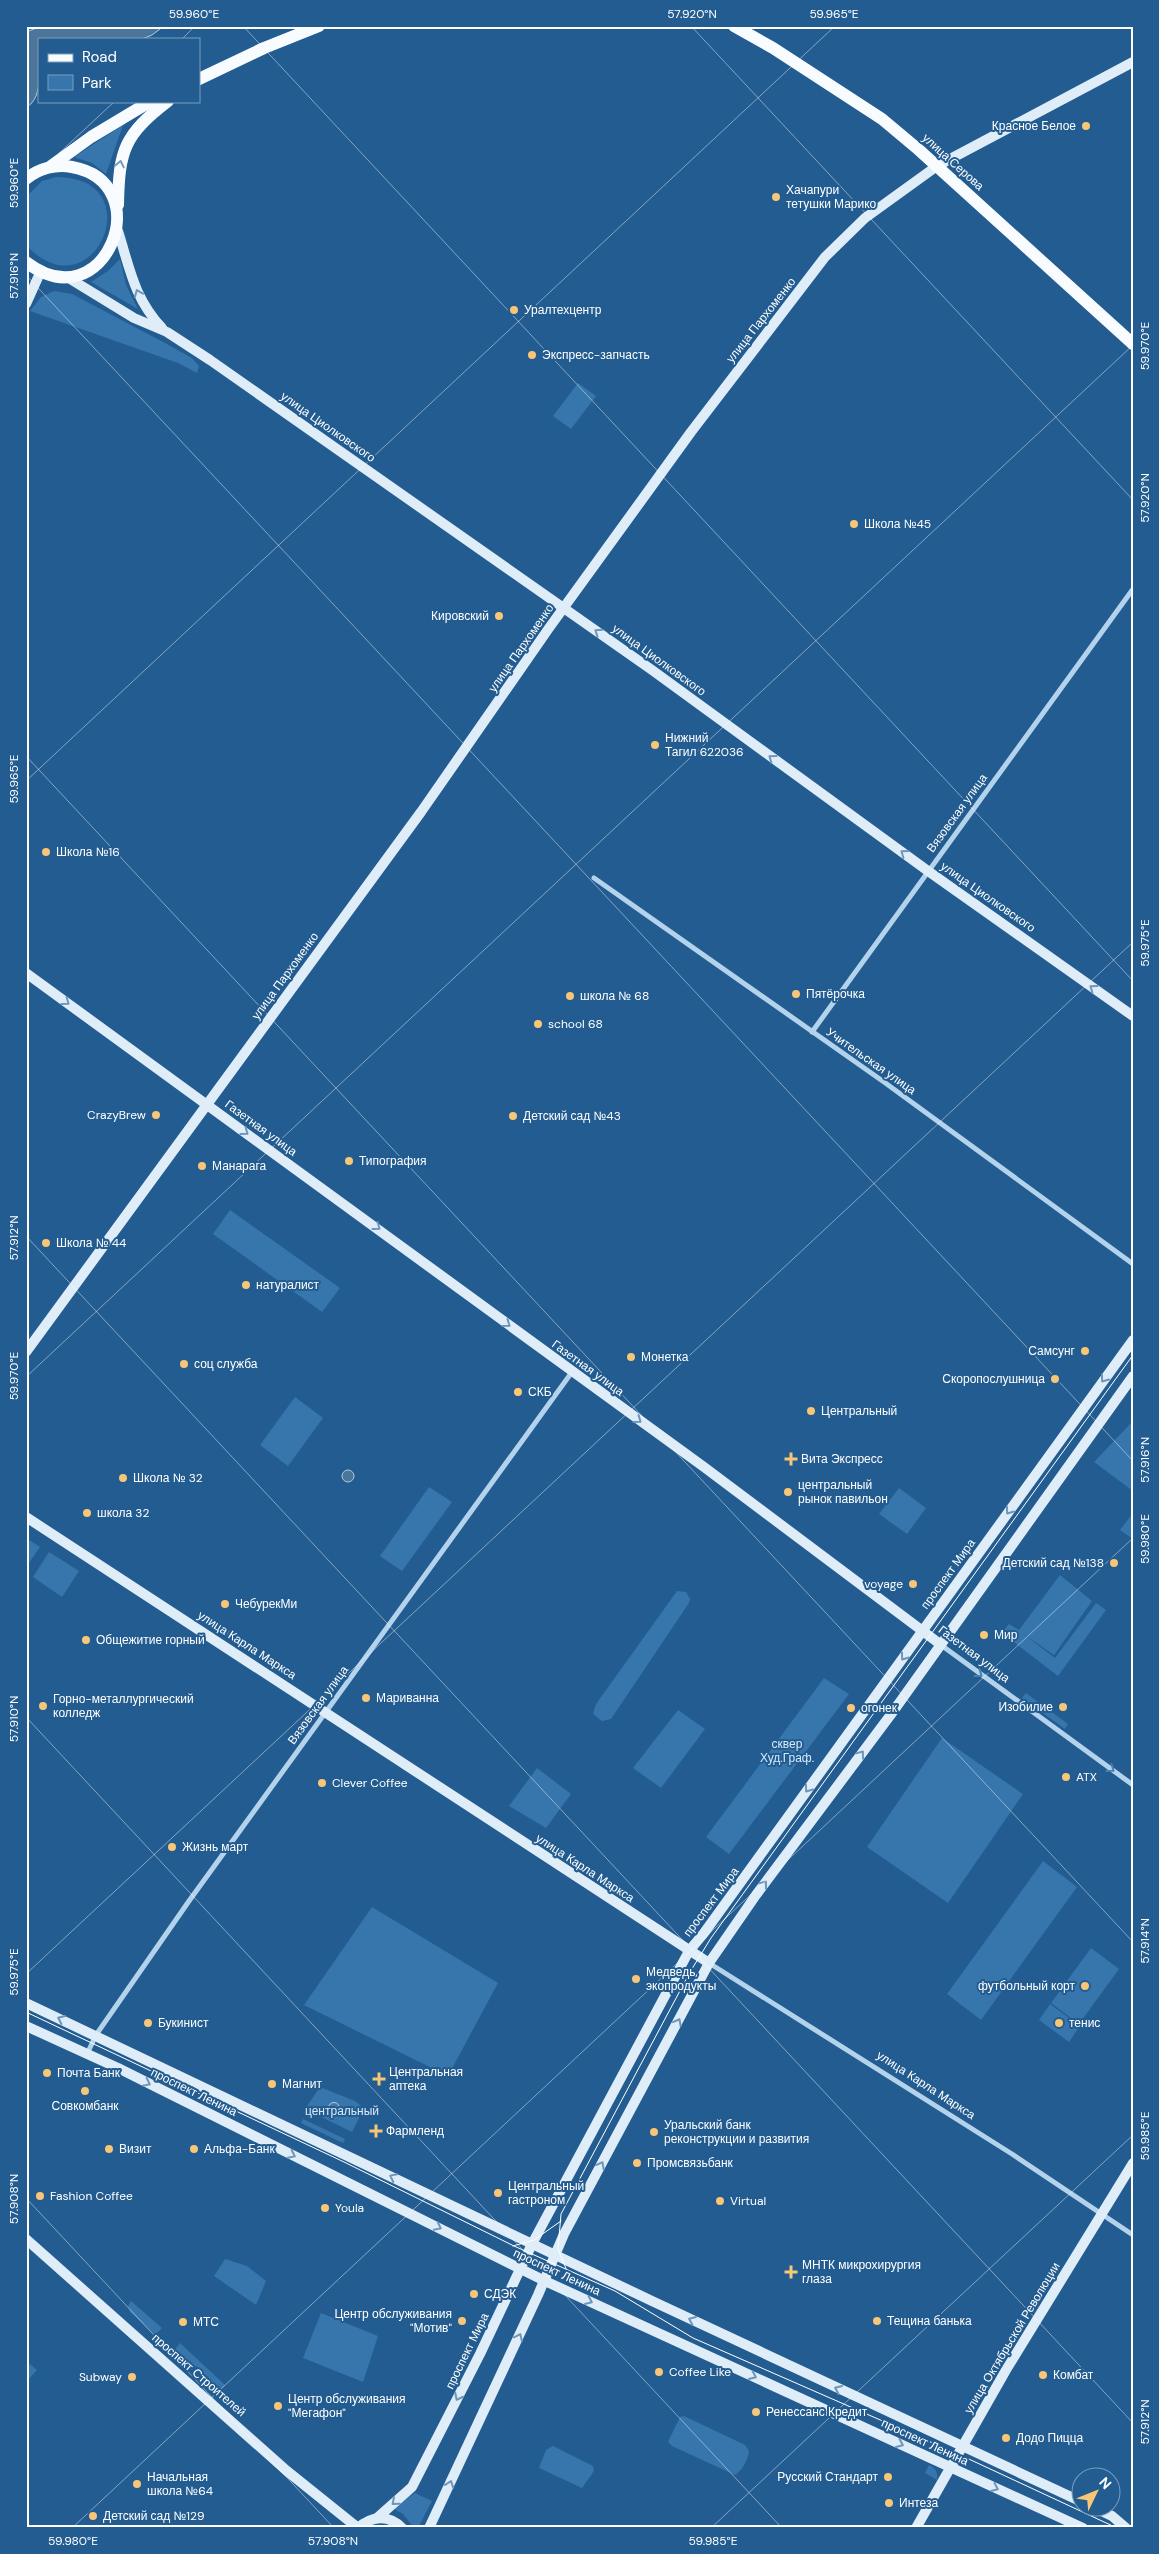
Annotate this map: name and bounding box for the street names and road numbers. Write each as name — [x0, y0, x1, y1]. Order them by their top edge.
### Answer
street label: улица Серова — [919, 130, 987, 194]
street label: улица Пархоменко — [723, 274, 800, 366]
street label: улица Циолковского — [277, 388, 379, 466]
street label: улица Пархоменко — [485, 600, 558, 695]
street label: улица Циолковского — [609, 621, 709, 700]
street label: Вязовская улица — [923, 770, 991, 856]
street label: улица Циолковского — [937, 858, 1039, 936]
street label: улица Пархоменко — [248, 929, 322, 1023]
street label: Учительская улица — [823, 1024, 919, 1098]
street label: Газетная улица — [222, 1096, 301, 1160]
street label: Газетная улица — [549, 1336, 628, 1400]
street label: проспект Мира — [917, 1535, 979, 1612]
street label: улица Карла Маркса — [195, 1607, 300, 1683]
street label: Газетная улица — [935, 1622, 1013, 1686]
street label: Вязовская улица — [284, 1662, 352, 1748]
street label: улица Карла Маркса — [533, 1830, 638, 1906]
street label: проспект Мира — [680, 1864, 743, 1940]
street label: улица Карла Маркса — [874, 2047, 979, 2123]
street label: проспект Ленина — [148, 2064, 240, 2120]
street label: проспект Ленина — [511, 2245, 603, 2299]
street label: улица Октябрьской Революции — [960, 2259, 1064, 2417]
street label: проспект Мира — [442, 2310, 493, 2392]
street label: проспект Строителей — [149, 2330, 249, 2420]
street label: проспект Ленина — [879, 2415, 971, 2469]

